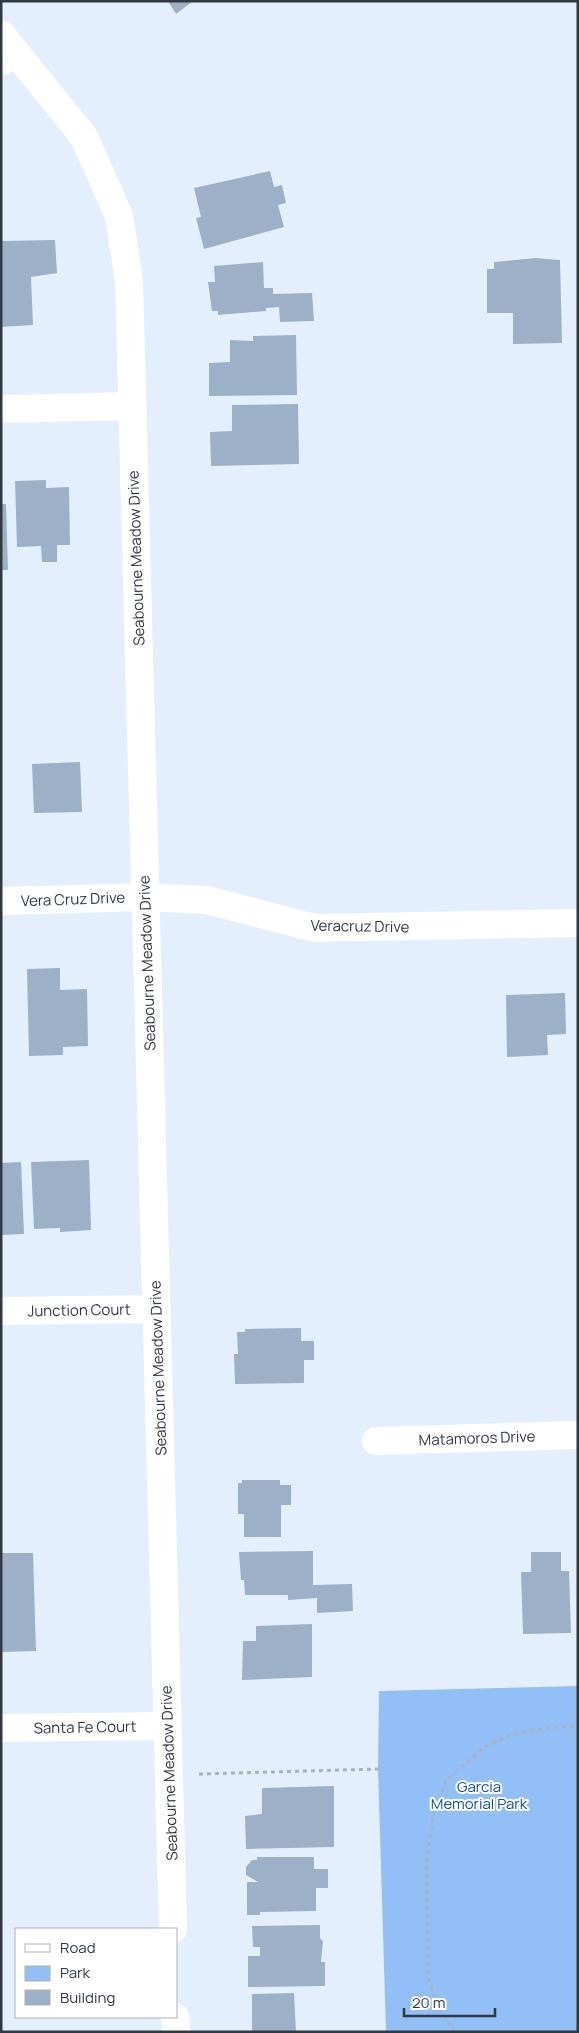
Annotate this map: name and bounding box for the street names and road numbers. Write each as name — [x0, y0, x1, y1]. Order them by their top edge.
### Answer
street label: Seabourne Meadow Drive — [122, 470, 150, 646]
street label: Seabourne Meadow Drive — [133, 875, 161, 1051]
street label: Vera Cruz Drive — [20, 887, 126, 911]
street label: Veracruz Drive — [310, 915, 410, 937]
street label: Seabourne Meadow Drive — [144, 1280, 172, 1456]
street label: Junction Court — [27, 1299, 131, 1321]
street label: Matamoros Drive — [418, 1425, 536, 1451]
street label: Seabourne Meadow Drive — [155, 1685, 183, 1861]
street label: Santa Fe Court — [33, 1716, 137, 1738]

